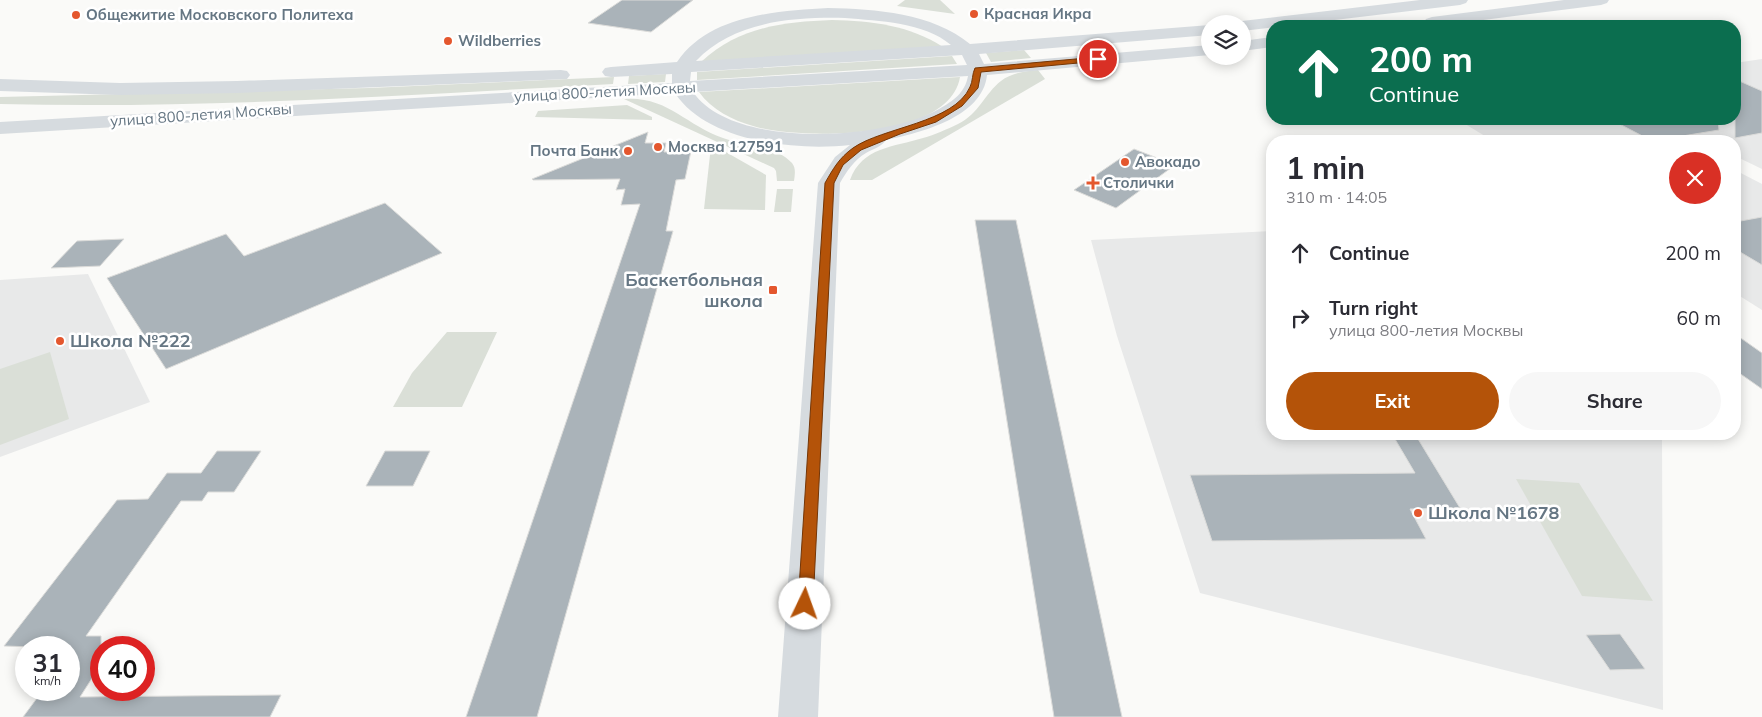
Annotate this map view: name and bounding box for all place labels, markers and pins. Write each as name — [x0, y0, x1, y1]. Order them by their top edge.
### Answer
place label: Красная Икра — [984, 4, 1091, 23]
place label: Общежитие Московского Политеха — [86, 5, 354, 24]
marker: Красная Икра — [968, 8, 980, 20]
marker: Общежитие Московского Политеха — [70, 9, 82, 21]
place label: Wildberries — [458, 31, 541, 50]
marker: Wildberries — [442, 35, 454, 47]
pin — [1077, 38, 1119, 80]
place label: Москва 127591 — [668, 137, 783, 156]
place label: Почта Банк — [530, 141, 618, 160]
marker: Москва 127591 — [652, 141, 664, 153]
marker: Почта Банк — [622, 145, 634, 157]
place label: Авокадо — [1135, 152, 1201, 171]
marker: Авокадо — [1119, 156, 1131, 168]
place label: Столички — [1103, 173, 1174, 192]
marker: Столички — [1087, 177, 1099, 189]
place label: Баскетбольная школа — [625, 268, 763, 312]
marker: Баскетбольная школа — [767, 284, 779, 296]
place label: Школа №222 — [70, 329, 191, 352]
marker: Школа №222 — [54, 335, 66, 347]
place label: Школа №1678 — [1428, 501, 1560, 524]
marker: Школа №1678 — [1412, 507, 1424, 519]

